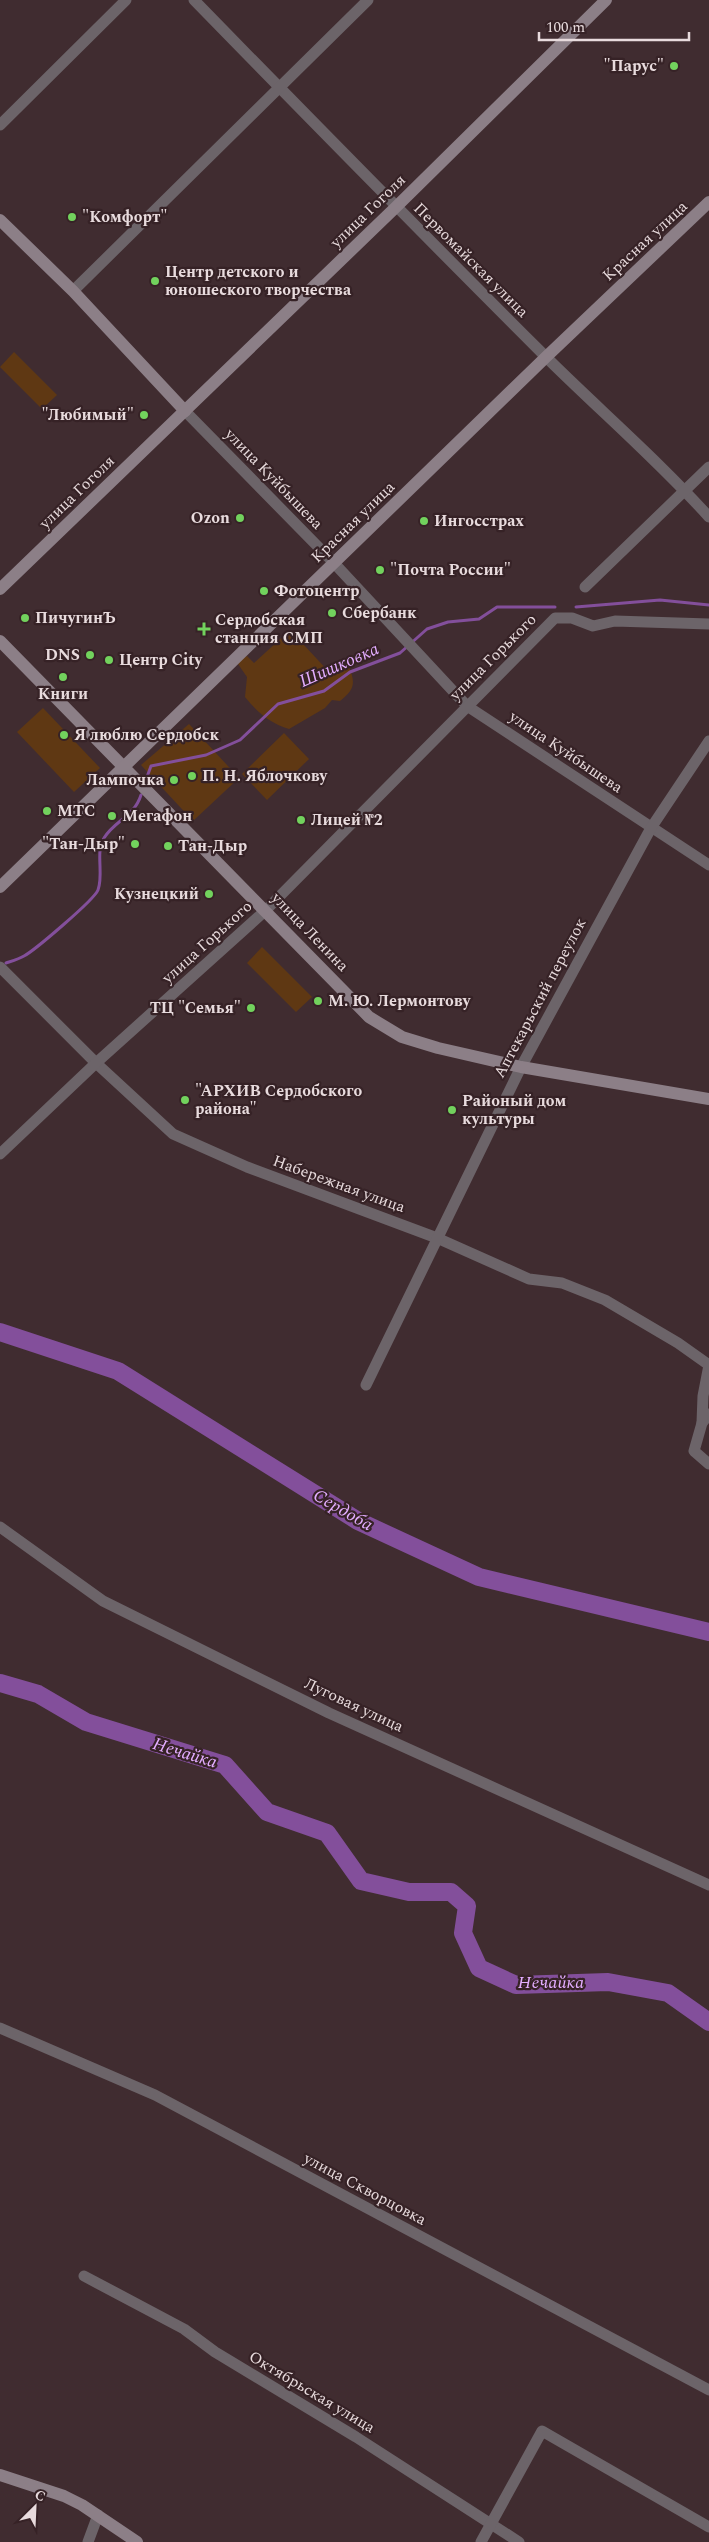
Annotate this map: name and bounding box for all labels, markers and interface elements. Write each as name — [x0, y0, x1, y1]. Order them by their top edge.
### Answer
scale bar — [539, 10, 689, 42]
text: 100 m — [546, 16, 585, 39]
place label: "Парус" — [604, 54, 664, 78]
marker: "Парус" — [668, 60, 680, 72]
street label: улица Гоголя — [324, 169, 411, 254]
street label: Красная улица — [597, 195, 693, 287]
street label: Первомайская улица — [408, 197, 534, 323]
place label: "Комфорт" — [82, 205, 167, 229]
marker: "Комфорт" — [66, 211, 78, 223]
place label: Центр детского и юношеского творчества — [165, 260, 352, 302]
marker: Центр детского и юношеского творчества — [149, 275, 161, 287]
place label: "Любимый" — [42, 403, 134, 427]
marker: "Любимый" — [138, 409, 150, 421]
street label: улица Куйбышева — [219, 422, 329, 535]
street label: улица Гоголя — [33, 450, 120, 535]
street label: Красная улица — [305, 475, 401, 569]
place label: Ozon — [191, 506, 230, 530]
place label: Ингосстрах — [434, 509, 524, 533]
marker: Ozon — [234, 512, 246, 524]
marker: Ингосстрах — [418, 515, 430, 527]
place label: "Почта России" — [390, 558, 511, 582]
marker: "Почта России" — [374, 564, 386, 576]
place label: Фотоцентр — [274, 579, 359, 603]
marker: Фотоцентр — [258, 585, 270, 597]
place label: Сбербанк — [342, 601, 417, 625]
place label: ПичугинЪ — [35, 606, 116, 630]
marker: Сбербанк — [326, 607, 338, 619]
place label: Сердобская станция СМП — [215, 608, 323, 650]
street label: улица Горького — [443, 608, 542, 707]
marker: ПичугинЪ — [19, 612, 31, 624]
marker: Сердобская станция СМП — [197, 622, 211, 636]
water label: Шишковка — [295, 635, 383, 695]
place label: DNS — [45, 643, 80, 667]
place label: Центр City — [119, 648, 203, 672]
marker: DNS — [84, 649, 96, 661]
marker: Центр City — [103, 654, 115, 666]
marker: Книги — [57, 671, 69, 683]
place label: Книги — [38, 682, 88, 706]
street label: улица Куйбышева — [503, 704, 628, 799]
place label: Я люблю Сердобск — [74, 723, 219, 747]
marker: Я люблю Сердобск — [58, 729, 70, 741]
place label: П. Н. Яблочкову — [202, 764, 328, 788]
place label: Лампочка — [87, 768, 165, 792]
marker: П. Н. Яблочкову — [186, 770, 198, 782]
marker: Лампочка — [168, 774, 180, 786]
place label: МТС — [57, 799, 95, 823]
place label: Мегафон — [122, 804, 192, 828]
marker: МТС — [41, 805, 53, 817]
place label: Лицей №2 — [311, 808, 383, 832]
marker: Мегафон — [106, 810, 118, 822]
marker: Лицей №2 — [295, 814, 307, 826]
place label: "Тан-Дыр" — [42, 832, 125, 856]
place label: Тан-Дыр — [178, 834, 247, 858]
marker: "Тан-Дыр" — [129, 838, 141, 850]
marker: Тан-Дыр — [162, 840, 174, 852]
place label: Кузнецкий — [114, 882, 199, 906]
street label: улица Ленина — [265, 886, 354, 977]
marker: Кузнецкий — [203, 888, 215, 900]
street label: улица Горького — [156, 895, 258, 990]
street label: Аптекарьский переулок — [488, 914, 592, 1082]
place label: М. Ю. Лермонтову — [328, 989, 472, 1013]
marker: М. Ю. Лермонтову — [312, 995, 324, 1007]
place label: ТЦ "Семья" — [150, 996, 241, 1020]
marker: ТЦ "Семья" — [245, 1002, 257, 1014]
place label: "АРХИВ Сердобского района" — [195, 1079, 362, 1121]
place label: Районый дом культуры — [462, 1089, 567, 1131]
marker: "АРХИВ Сердобского района" — [179, 1094, 191, 1106]
marker: Районый дом культуры — [446, 1104, 458, 1116]
street label: Набережная улица — [269, 1149, 409, 1219]
water label: Сердоба — [308, 1482, 378, 1538]
street label: Луговая улица — [300, 1671, 408, 1739]
water label: Нечайка — [149, 1730, 221, 1776]
water label: Нечайка — [518, 1969, 584, 1996]
street label: улица Скворцовка — [298, 2146, 431, 2232]
street label: Октябрьская улица — [244, 2345, 380, 2439]
north arrow — [10, 2482, 60, 2532]
text: С — [31, 2484, 49, 2507]

